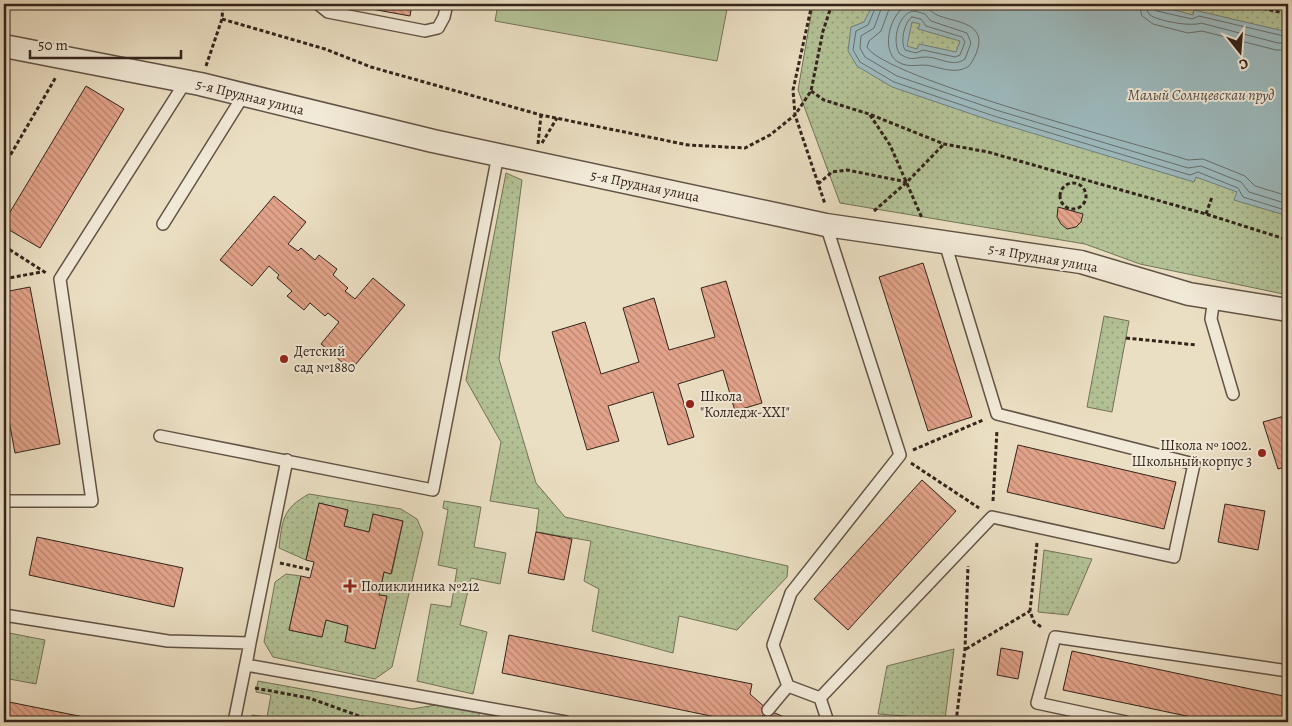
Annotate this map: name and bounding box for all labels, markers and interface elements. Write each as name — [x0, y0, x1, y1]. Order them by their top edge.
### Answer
scale bar — [30, 28, 181, 60]
north arrow — [1214, 28, 1264, 78]
text: 50 m — [38, 35, 68, 55]
text: С — [1236, 54, 1251, 74]
street label: 5-я Прудная улица — [194, 74, 307, 120]
water label: Малый Солнцевскаи пруд — [1128, 85, 1274, 105]
street label: 5-я Прудная улица — [589, 165, 702, 207]
street label: 5-я Прудная улица — [987, 239, 1100, 277]
place label: Детский сад №1880 — [294, 342, 355, 377]
marker: Детский сад №1880 — [278, 353, 290, 365]
place label: Школа "Колледж-XXI" — [700, 387, 790, 422]
marker: Школа "Колледж-XXI" — [684, 398, 696, 410]
place label: Школа № 1002. Школьный корпус 3 — [1131, 436, 1252, 471]
marker: Школа № 1002. Школьный корпус 3 — [1256, 447, 1268, 459]
place label: Поликлиника №212 — [361, 577, 480, 596]
marker: Поликлиника №212 — [343, 579, 357, 593]

